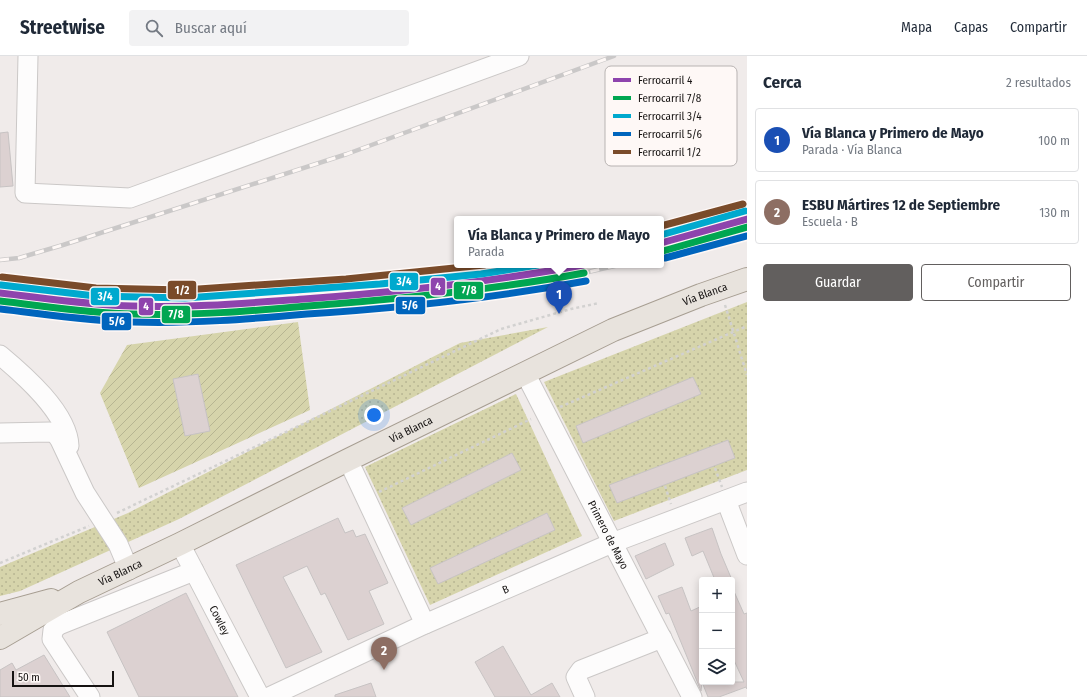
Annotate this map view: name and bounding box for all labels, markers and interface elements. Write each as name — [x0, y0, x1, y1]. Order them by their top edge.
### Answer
search box — [129, 10, 409, 46]
text: Streetwise — [20, 16, 105, 39]
icon: search — [143, 17, 165, 39]
text: Buscar aquí — [175, 19, 247, 37]
text: Mapa — [901, 19, 932, 36]
text: Capas — [954, 19, 988, 36]
text: Compartir — [1010, 19, 1067, 36]
legend — [605, 66, 737, 166]
text: Cerca — [763, 72, 802, 93]
text: Ferrocarril 4 — [638, 74, 693, 87]
text: 2 resultados — [1006, 75, 1071, 90]
text: Ferrocarril 7/8 — [638, 92, 702, 105]
text: Ferrocarril 3/4 — [638, 110, 702, 123]
text: Vía Blanca y Primero de Mayo — [802, 124, 984, 142]
text: Ferrocarril 5/6 — [638, 128, 703, 141]
text: 1 — [774, 133, 780, 148]
text: 100 m — [1038, 133, 1070, 148]
text: Parada · Vía Blanca — [802, 142, 902, 157]
text: Ferrocarril 1/2 — [638, 146, 701, 159]
text: ESBU Mártires 12 de Septiembre — [802, 196, 1000, 214]
text: 2 — [774, 205, 780, 220]
text: 130 m — [1039, 205, 1070, 220]
text: Escuela · B — [802, 214, 858, 229]
popup — [454, 216, 664, 268]
text: Vía Blanca y Primero de Mayo — [468, 226, 650, 244]
text: Parada — [468, 244, 504, 259]
button: Guardar — [763, 264, 913, 301]
button: Compartir — [921, 264, 1071, 301]
line badge: 3/4 — [389, 272, 419, 291]
text: 3/4 — [395, 275, 412, 288]
line badge: 4 — [430, 277, 446, 296]
line badge: 1/2 — [167, 280, 197, 300]
text: 4 — [435, 280, 441, 293]
street label: Vía Blanca — [681, 280, 729, 309]
line badge: 7/8 — [453, 281, 484, 300]
pin: 1 — [546, 281, 572, 314]
text: 1/2 — [175, 284, 189, 297]
text: 7/8 — [462, 284, 477, 297]
line badge: 3/4 — [90, 287, 120, 306]
text: 3/4 — [96, 290, 113, 303]
line badge: 5/6 — [395, 296, 426, 315]
line badge: 4 — [138, 297, 154, 316]
text: 5/6 — [402, 299, 418, 312]
text: 4 — [143, 300, 149, 313]
line badge: 7/8 — [161, 305, 191, 324]
text: 7/8 — [169, 308, 184, 321]
line badge: 5/6 — [101, 312, 132, 331]
text: 5/6 — [109, 315, 125, 328]
your location — [364, 405, 384, 425]
street label: Vía Blanca — [387, 414, 435, 446]
street label: Primero de Mayo — [585, 498, 631, 572]
street label: Vía Blanca — [97, 557, 144, 589]
map controls — [699, 577, 735, 685]
button: + — [699, 577, 735, 613]
street label: B — [500, 582, 511, 597]
street label: Cowley — [206, 603, 233, 638]
button: − — [699, 613, 735, 649]
pin: 2 — [371, 637, 397, 670]
button: layers — [699, 649, 735, 685]
scale bar — [12, 669, 114, 688]
text: 50 m — [18, 671, 40, 684]

